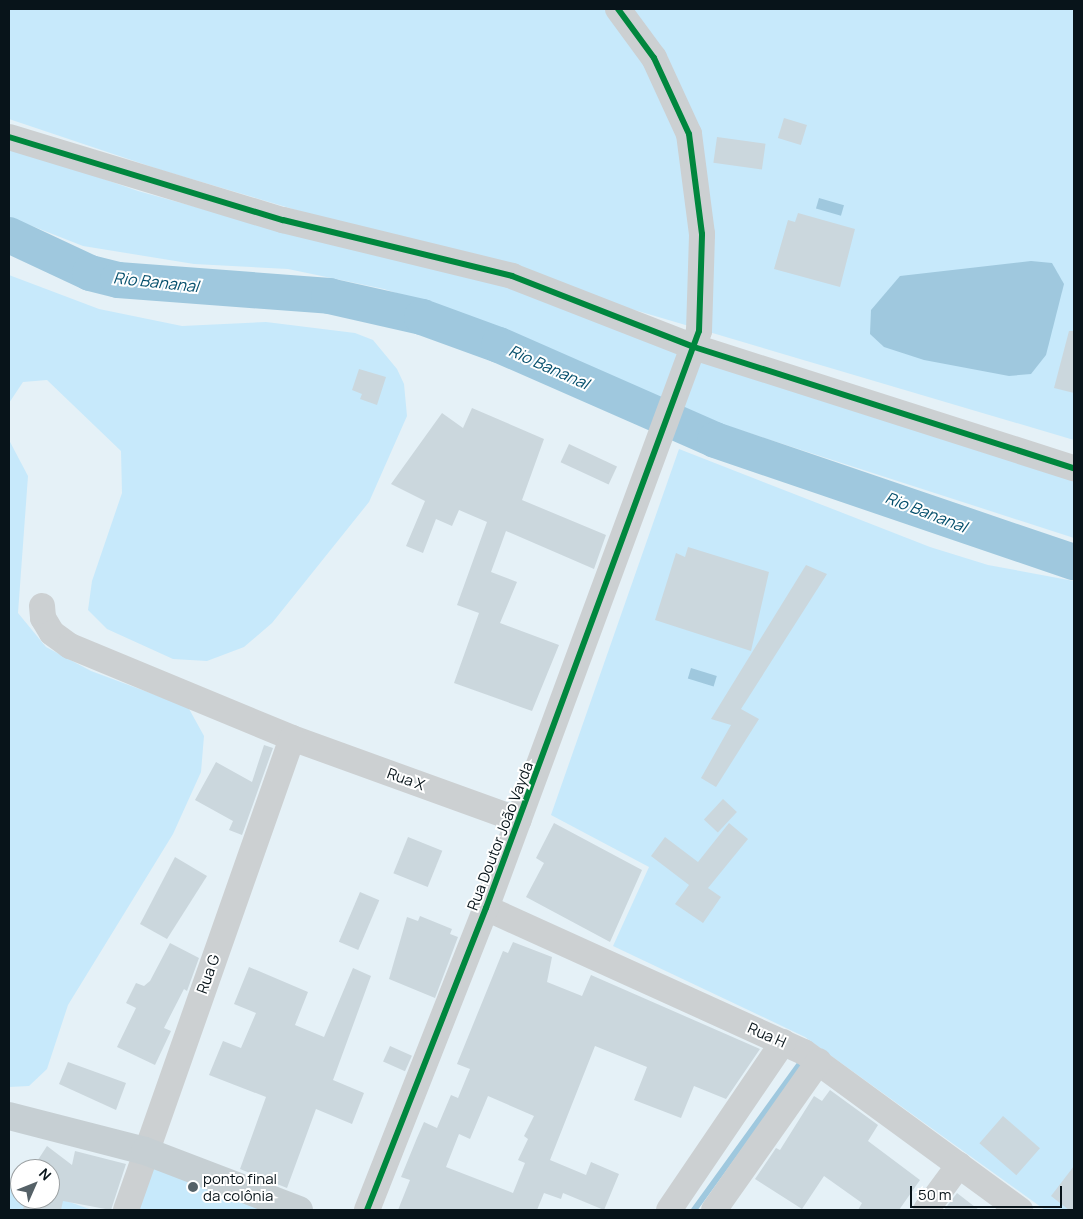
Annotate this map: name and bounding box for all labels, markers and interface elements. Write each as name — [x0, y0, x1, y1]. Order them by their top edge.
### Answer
water label: Rio Bananal — [112, 268, 200, 296]
water label: Rio Bananal — [506, 341, 592, 393]
water label: Rio Bananal — [883, 488, 969, 536]
street label: Rua Doutor João Vayda — [463, 759, 537, 913]
street label: Rua X — [385, 764, 427, 794]
street label: Rua G — [193, 952, 223, 996]
street label: Rua H — [745, 1019, 789, 1051]
north arrow — [10, 1159, 60, 1209]
text: N — [35, 1164, 56, 1184]
place label: ponto final da colônia — [203, 1169, 277, 1204]
scale bar — [913, 1176, 1066, 1208]
marker: ponto final da colônia — [187, 1181, 199, 1193]
text: 50 m — [918, 1184, 952, 1205]

